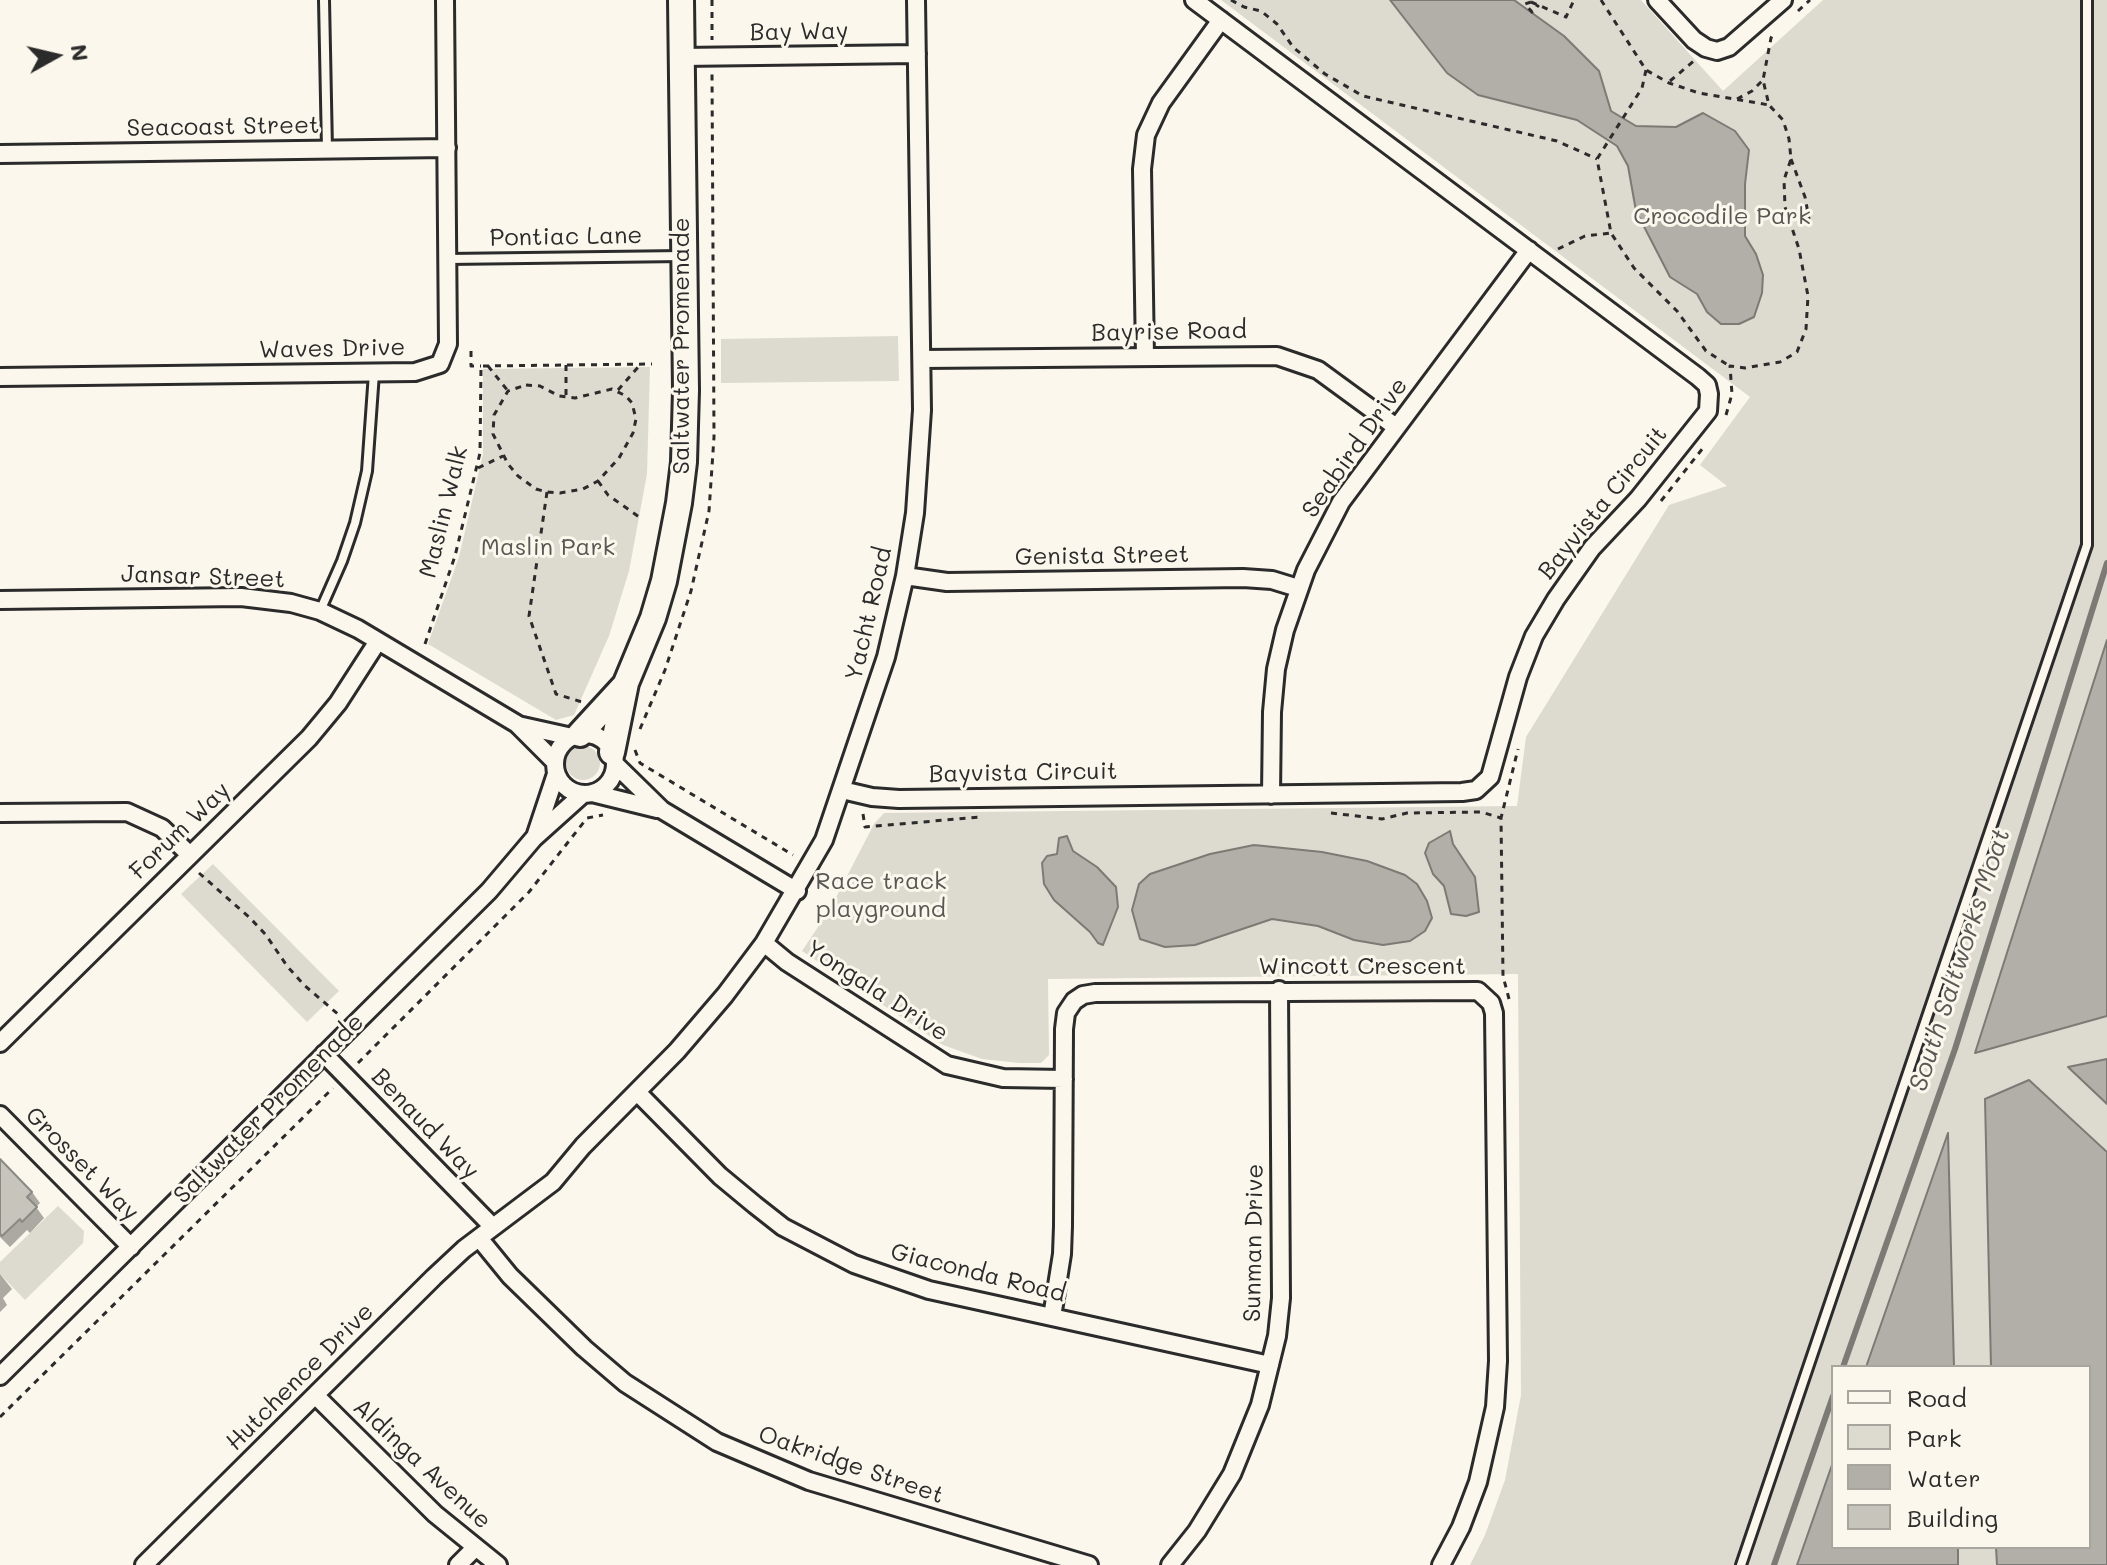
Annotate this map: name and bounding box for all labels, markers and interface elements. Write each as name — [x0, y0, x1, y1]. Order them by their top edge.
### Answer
north arrow — [16, 16, 96, 96]
street label: Bay Way — [749, 17, 849, 47]
text: N — [65, 42, 96, 63]
street label: Seacoast Street — [126, 111, 320, 143]
park label: Crocodile Park — [1633, 203, 1811, 231]
street label: Saltwater Promenade — [668, 217, 696, 475]
street label: Pontiac Lane — [489, 221, 643, 253]
street label: Bayrise Road — [1091, 316, 1247, 348]
street label: Waves Drive — [259, 333, 405, 365]
street label: Seabird Drive — [1296, 372, 1414, 524]
street label: Bayvista Circuit — [1532, 421, 1674, 585]
street label: Maslin Walk — [414, 443, 474, 581]
park label: Maslin Park — [481, 534, 615, 562]
street label: Genista Street — [1014, 540, 1190, 572]
street label: Yacht Road — [840, 544, 898, 684]
street label: Jansar Street — [120, 560, 286, 594]
street label: Bayvista Circuit — [928, 757, 1118, 789]
street label: Forum Way — [124, 776, 236, 886]
water label: South Saltworks Moat — [1903, 825, 2017, 1095]
park label: Race track playground — [815, 868, 947, 924]
street label: Yongala Drive — [800, 934, 954, 1048]
street label: Wincott Crescent — [1258, 953, 1466, 981]
street label: Saltwater Promenade — [168, 1008, 370, 1210]
street label: Benaud Way — [365, 1063, 485, 1185]
street label: Grosset Way — [19, 1101, 145, 1227]
street label: Sunman Drive — [1238, 1164, 1270, 1322]
street label: Giaconda Road — [888, 1237, 1068, 1309]
street label: Hutchence Drive — [220, 1297, 380, 1457]
legend — [1831, 1365, 2091, 1549]
text: Road — [1907, 1382, 1967, 1413]
street label: Aldinga Avenue — [347, 1393, 497, 1535]
street label: Oakridge Street — [755, 1420, 947, 1510]
text: Park — [1907, 1422, 1961, 1453]
text: Water — [1907, 1462, 1981, 1493]
text: Building — [1907, 1502, 1998, 1533]

